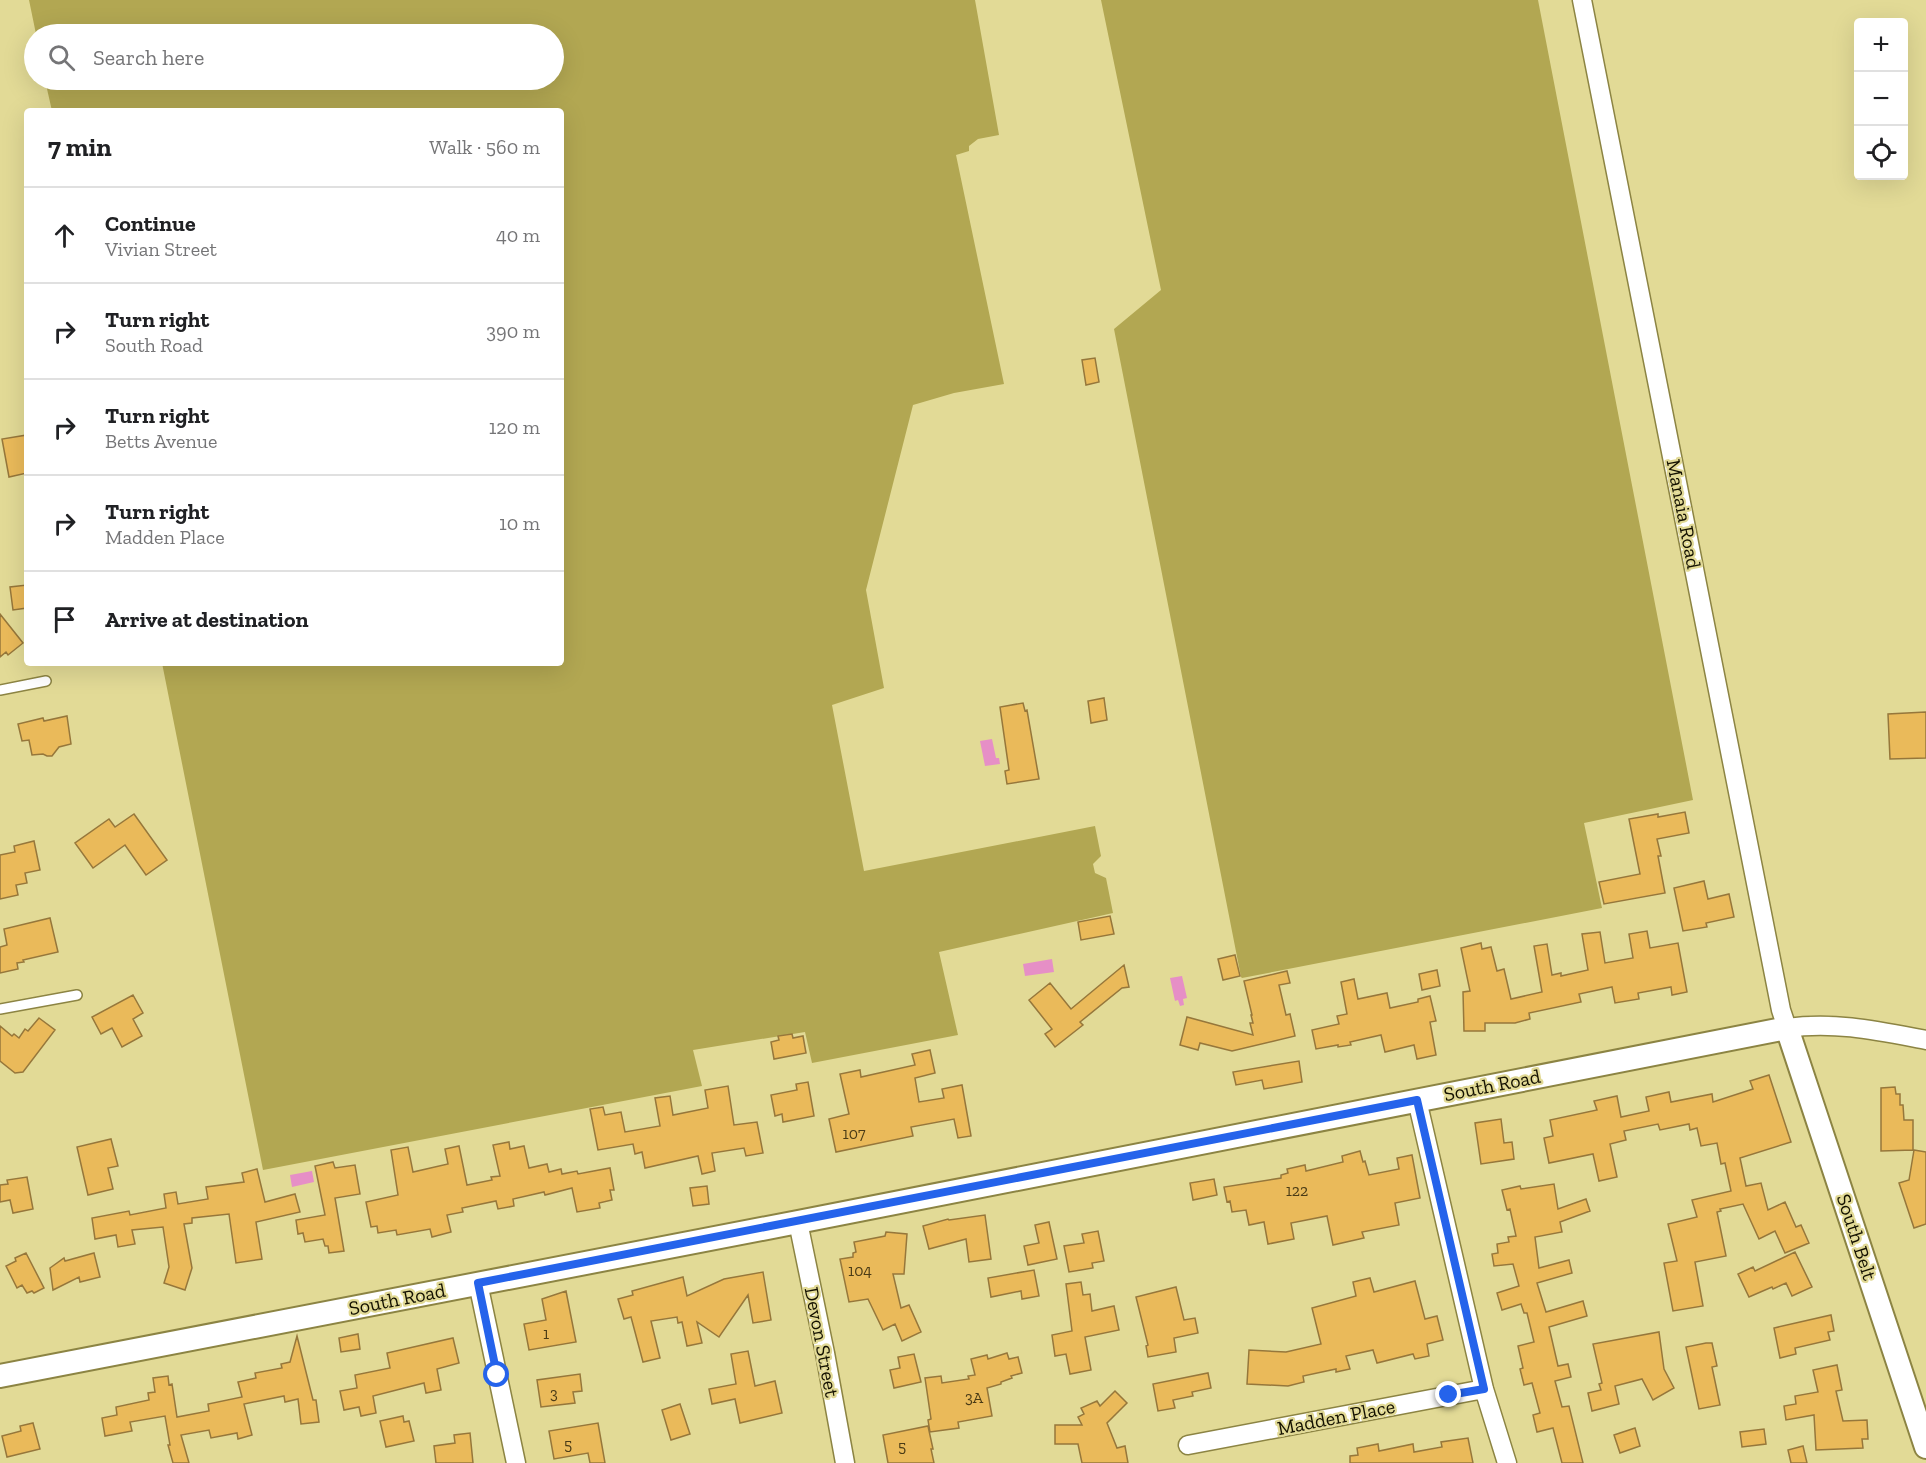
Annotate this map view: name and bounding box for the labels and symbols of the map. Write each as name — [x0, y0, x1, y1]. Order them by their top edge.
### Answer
street label: Manaia Road — [1662, 457, 1706, 571]
street label: South Road — [1442, 1064, 1542, 1106]
house number: 107 — [843, 1124, 866, 1143]
house number: 122 — [1286, 1181, 1308, 1200]
street label: South Belt — [1832, 1191, 1882, 1284]
house number: 104 — [848, 1261, 872, 1280]
street label: South Road — [347, 1278, 447, 1320]
street label: Devon Street — [800, 1285, 845, 1400]
house number: 1 — [543, 1324, 549, 1343]
route start — [483, 1361, 509, 1387]
route end — [1435, 1381, 1461, 1407]
house number: 3 — [550, 1384, 558, 1403]
house number: 3A — [965, 1388, 984, 1407]
street label: Madden Place — [1275, 1394, 1397, 1440]
house number: 5 — [564, 1435, 572, 1454]
house number: 5 — [898, 1437, 906, 1456]

